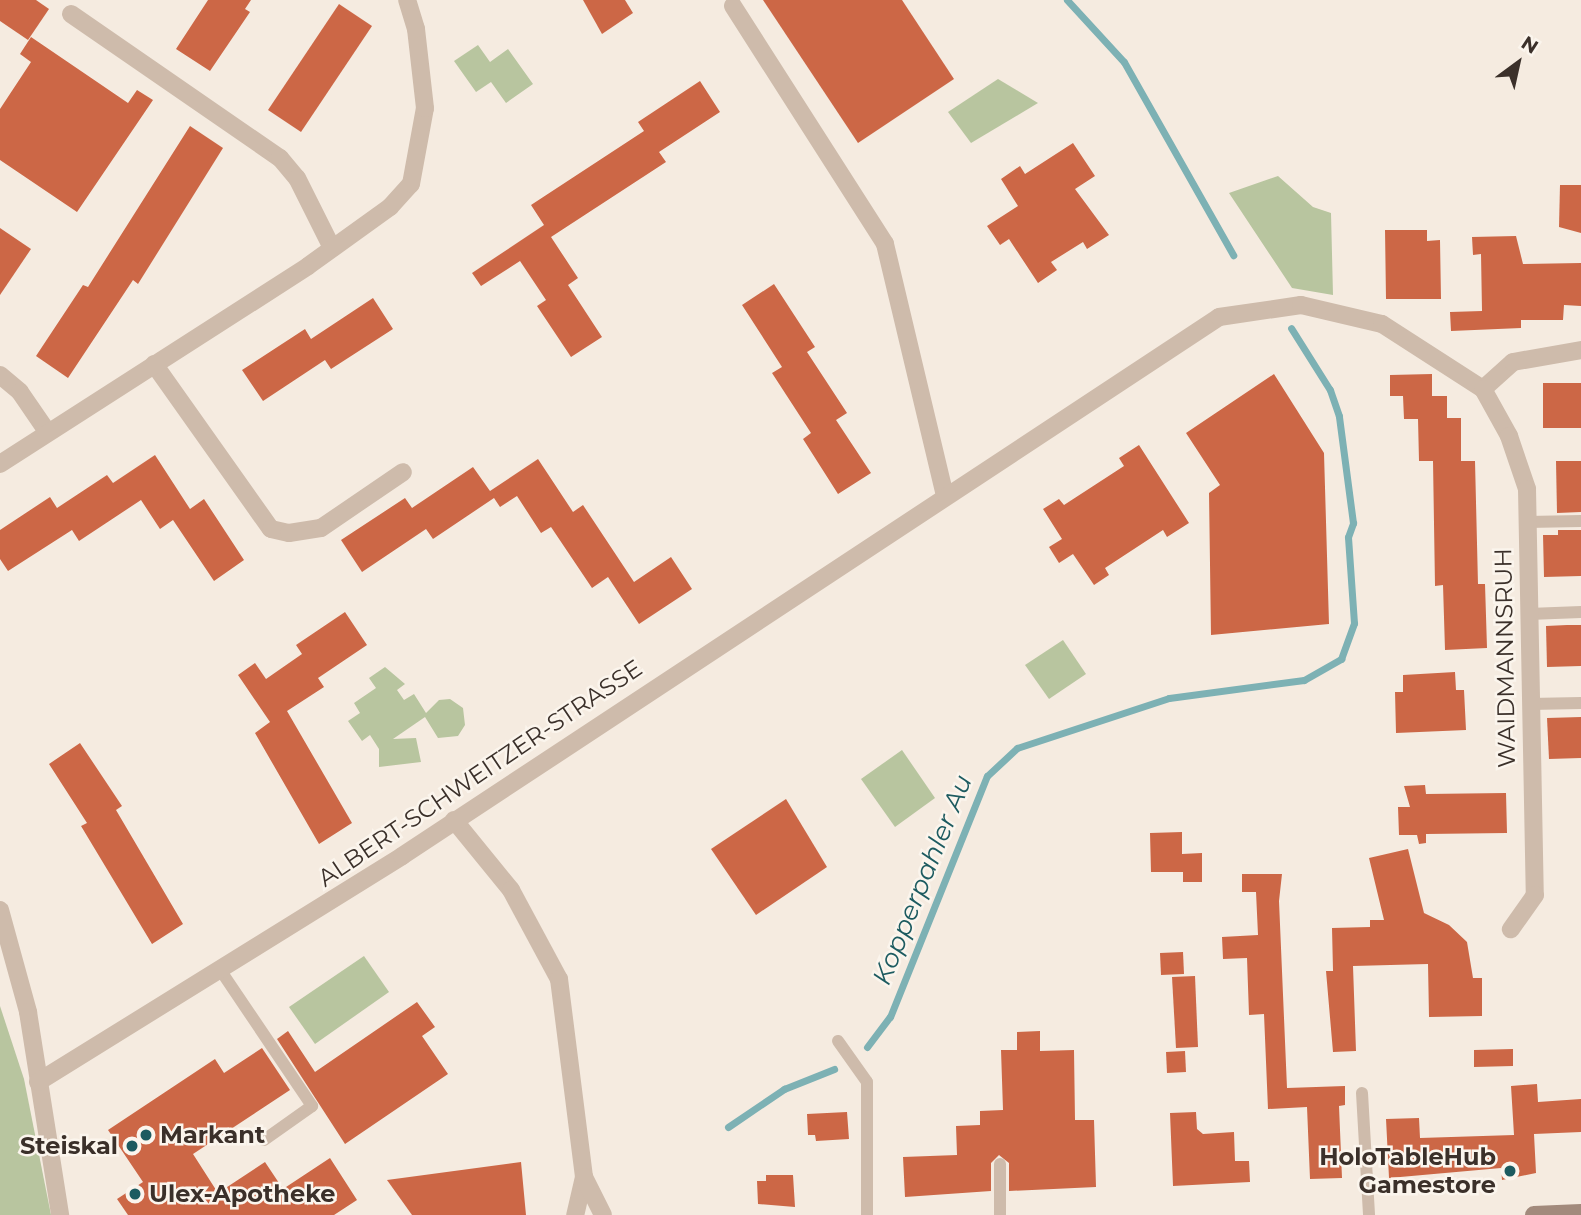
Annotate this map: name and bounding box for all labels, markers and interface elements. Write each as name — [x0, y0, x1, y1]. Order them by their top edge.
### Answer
north arrow — [1483, 28, 1553, 98]
text: N — [1517, 31, 1542, 59]
street label: WAIDMANNSRUH — [1489, 548, 1521, 768]
street label: ALBERT-SCHWEITZER-STRASSE — [312, 653, 648, 893]
water label: Kopperpahler Au — [867, 770, 979, 990]
place label: Markant — [160, 1121, 265, 1149]
marker: Markant — [138, 1127, 154, 1143]
place label: Steiskal — [20, 1132, 118, 1160]
marker: Steiskal — [124, 1138, 140, 1154]
place label: HoloTableHub Gamestore — [1319, 1143, 1496, 1199]
marker: HoloTableHub Gamestore — [1502, 1163, 1518, 1179]
place label: Ulex-Apotheke — [149, 1180, 336, 1208]
marker: Ulex-Apotheke — [127, 1186, 143, 1202]

